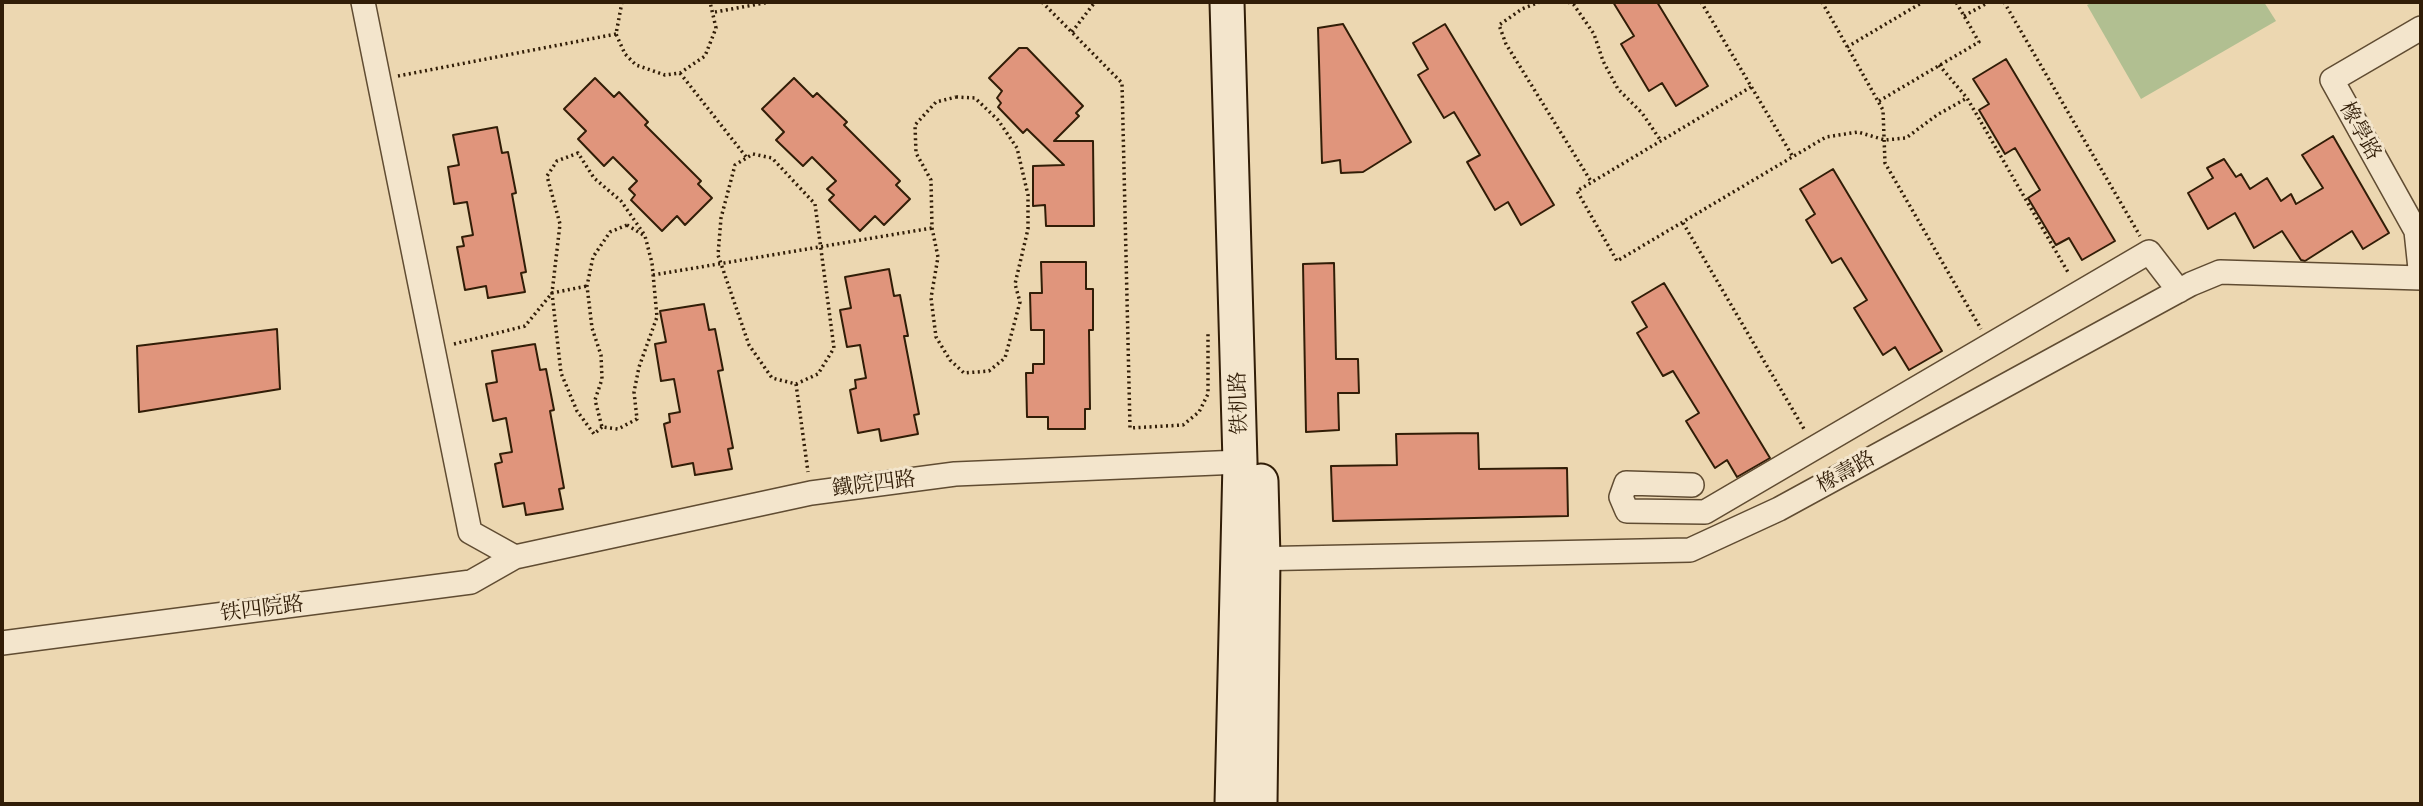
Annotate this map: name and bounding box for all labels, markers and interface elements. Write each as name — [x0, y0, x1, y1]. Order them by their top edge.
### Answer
street label: 橡學路 — [2334, 97, 2386, 165]
street label: 铁机路 — [1225, 371, 1253, 435]
street label: 橡壽路 — [1812, 446, 1880, 498]
street label: 鐵院四路 — [831, 466, 917, 502]
street label: 铁四院路 — [219, 591, 305, 627]

